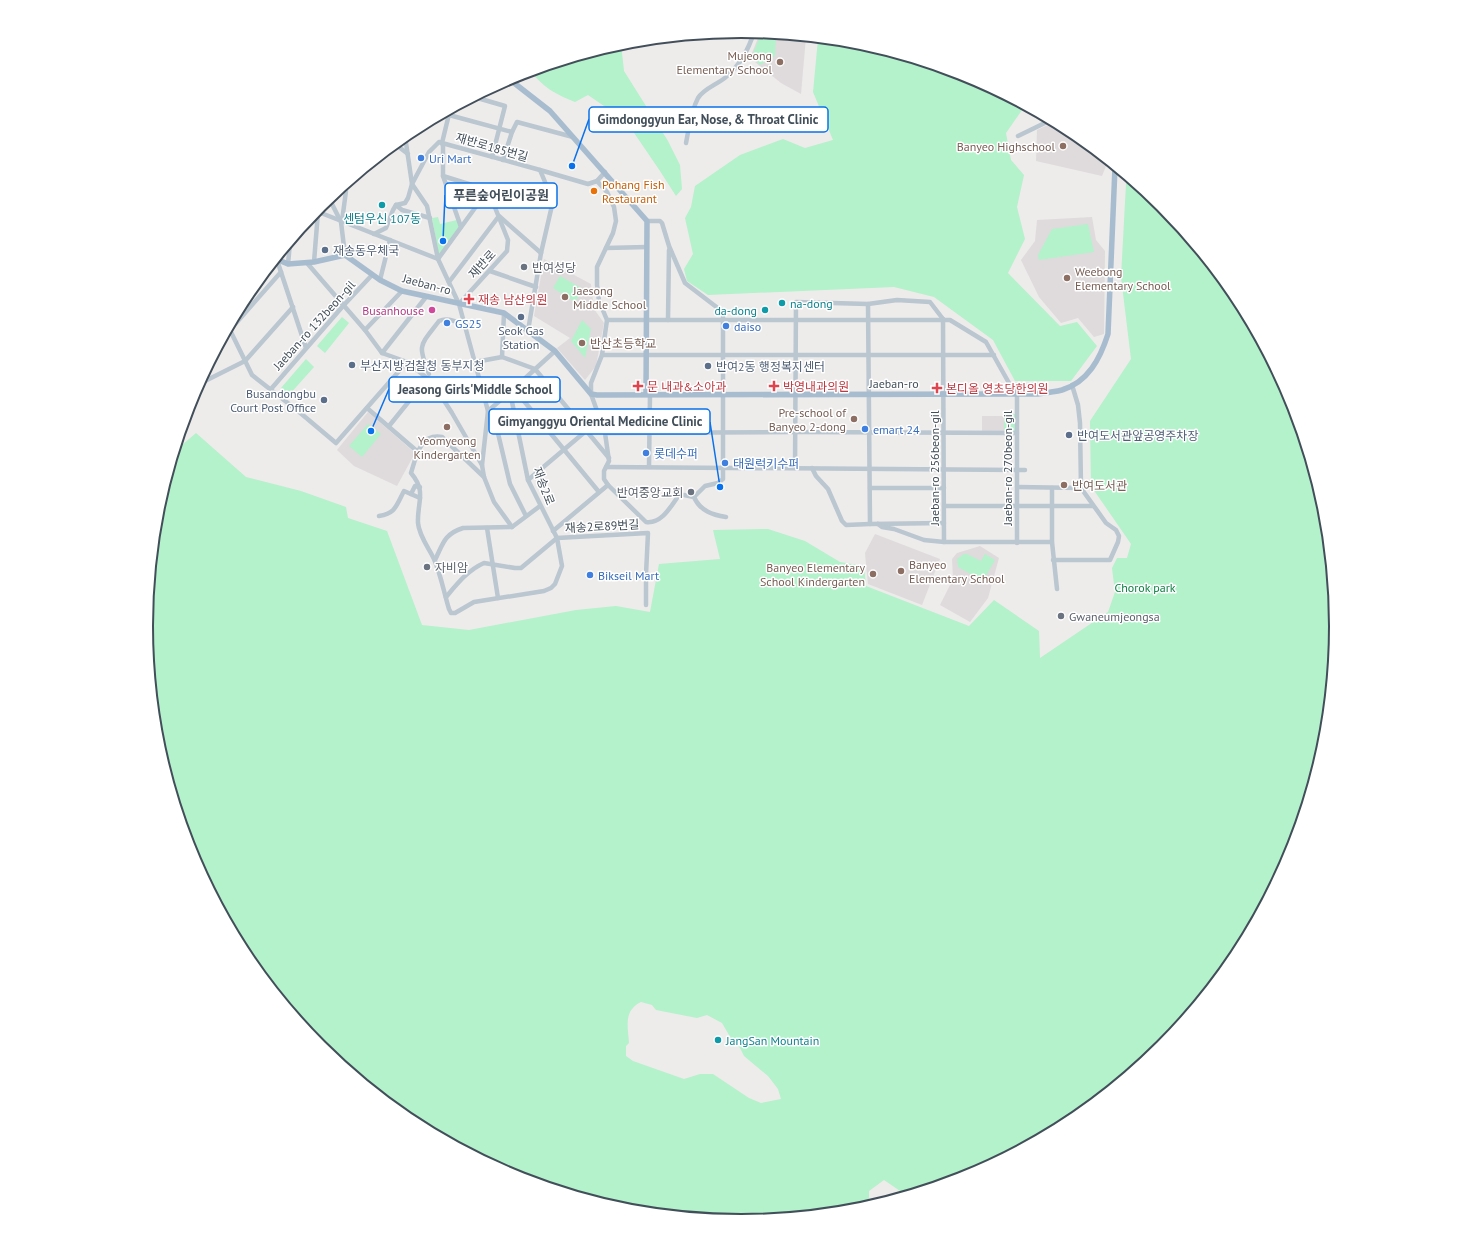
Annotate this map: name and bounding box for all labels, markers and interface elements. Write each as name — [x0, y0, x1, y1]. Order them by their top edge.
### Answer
place label: Mujeong Elementary School — [676, 48, 772, 77]
marker: Mujeong Elementary School — [775, 57, 785, 67]
callout: Gimdonggyun Ear, Nose, & Throat Clinic — [589, 107, 828, 132]
text: Gimdonggyun Ear, Nose, & Throat Clinic — [598, 111, 819, 128]
street label: 재반로185번길 — [454, 129, 530, 165]
place label: Banyeo Highschool — [957, 139, 1055, 154]
marker: Banyeo Highschool — [1058, 141, 1068, 151]
place label: Uri Mart — [429, 151, 471, 166]
marker: Uri Mart — [416, 153, 426, 163]
place label: Pohang Fish Restaurant — [602, 177, 664, 206]
callout: 푸른숲어린이공원 — [445, 183, 557, 208]
marker: Pohang Fish Restaurant — [589, 186, 599, 196]
text: 푸른숲어린이공원 — [453, 187, 549, 204]
marker: 센텀우신 107동 — [377, 200, 387, 210]
place label: 센텀우신 107동 — [343, 211, 421, 226]
place label: 재송동우체국 — [333, 243, 399, 258]
marker: 재송동우체국 — [320, 245, 330, 255]
street label: 재반로 — [465, 247, 499, 281]
place label: 반여성당 — [532, 260, 576, 275]
marker: 반여성당 — [519, 262, 529, 272]
place label: Weebong Elementary School — [1075, 264, 1171, 293]
street label: Jaeban-ro — [400, 270, 453, 298]
marker: Weebong Elementary School — [1062, 273, 1072, 283]
street label: Jaeban-ro 132beon-gil — [269, 277, 358, 374]
place label: Jaesong Middle School — [572, 283, 647, 312]
place label: 재송 남산의원 — [478, 292, 547, 307]
marker: Jaesong Middle School — [560, 292, 570, 302]
marker: 재송 남산의원 — [463, 293, 475, 305]
place label: na-dong — [790, 296, 833, 311]
marker: na-dong — [777, 298, 787, 308]
place label: Busanhouse — [362, 303, 424, 318]
place label: da-dong — [714, 303, 757, 318]
marker: Busanhouse — [427, 305, 437, 315]
marker: da-dong — [760, 305, 770, 315]
marker: Seok Gas Station — [516, 312, 526, 322]
place label: GS25 — [455, 316, 482, 331]
marker: GS25 — [442, 318, 452, 328]
place label: daiso — [734, 319, 761, 334]
marker: daiso — [721, 321, 731, 331]
place label: Seok Gas Station — [498, 323, 544, 352]
place label: 반산초등학교 — [590, 336, 656, 351]
marker: 반산초등학교 — [577, 338, 587, 348]
place label: 부산지방검찰청 동부지청 — [360, 358, 485, 373]
place label: 반여2동 행정복지센터 — [716, 359, 825, 374]
marker: 부산지방검찰청 동부지청 — [347, 360, 357, 370]
marker: 반여2동 행정복지센터 — [703, 361, 713, 371]
street label: Jaeban-ro — [868, 376, 919, 391]
callout: Jeasong Girls'Middle School — [389, 377, 560, 402]
place label: 문 내과&소아과 — [647, 379, 726, 394]
place label: 박영내과의원 — [783, 379, 849, 394]
marker: 문 내과&소아과 — [632, 380, 644, 392]
marker: 박영내과의원 — [768, 380, 780, 392]
text: Jeasong Girls'Middle School — [397, 381, 552, 398]
place label: 본디올 영초당한의원 — [946, 381, 1049, 396]
marker: 본디올 영초당한의원 — [931, 382, 943, 394]
place label: Busandongbu Court Post Office — [230, 386, 316, 415]
marker: Busandongbu Court Post Office — [319, 395, 329, 405]
place label: Pre-school of Banyeo 2-dong — [769, 405, 847, 434]
callout: Gimyanggyu Oriental Medicine Clinic — [489, 409, 710, 434]
street label: Jaeban-ro 256beon-gil — [927, 410, 942, 527]
street label: Jaeban-ro 270beon-gil — [1000, 410, 1015, 527]
text: Gimyanggyu Oriental Medicine Clinic — [498, 413, 703, 430]
marker: Pre-school of Banyeo 2-dong — [849, 414, 859, 424]
marker: Yeomyeong Kindergarten — [442, 422, 452, 432]
place label: emart 24 — [873, 422, 920, 437]
marker: emart 24 — [860, 424, 870, 434]
place label: 반여도서관앞공영주차장 — [1077, 428, 1198, 443]
marker: 반여도서관앞공영주차장 — [1064, 430, 1074, 440]
place label: Yeomyeong Kindergarten — [413, 433, 481, 462]
place label: 롯데수퍼 — [654, 446, 698, 461]
marker: 롯데수퍼 — [641, 448, 651, 458]
place label: 태원럭키수퍼 — [733, 456, 799, 471]
marker: 태원럭키수퍼 — [720, 458, 730, 468]
street label: 재송2로 — [530, 465, 558, 507]
place label: 반여도서관 — [1072, 478, 1127, 493]
marker: 반여도서관 — [1059, 480, 1069, 490]
place label: 반여중앙교회 — [617, 485, 683, 500]
marker: 반여중앙교회 — [686, 487, 696, 497]
street label: 재송2로89번길 — [564, 517, 640, 535]
place label: Banyeo Elementary School — [909, 557, 1005, 586]
place label: 자비암 — [435, 560, 468, 575]
place label: Banyeo Elementary School Kindergarten — [760, 560, 865, 589]
marker: 자비암 — [422, 562, 432, 572]
marker: Banyeo Elementary School — [896, 566, 906, 576]
place label: Bikseil Mart — [598, 568, 659, 583]
marker: Banyeo Elementary School Kindergarten — [868, 569, 878, 579]
marker: Bikseil Mart — [585, 570, 595, 580]
park label: Chorok park — [1114, 580, 1176, 595]
place label: Gwaneumjeongsa — [1069, 609, 1160, 624]
marker: Gwaneumjeongsa — [1056, 611, 1066, 621]
place label: JangSan Mountain — [725, 1033, 819, 1048]
marker: JangSan Mountain — [713, 1035, 723, 1045]

